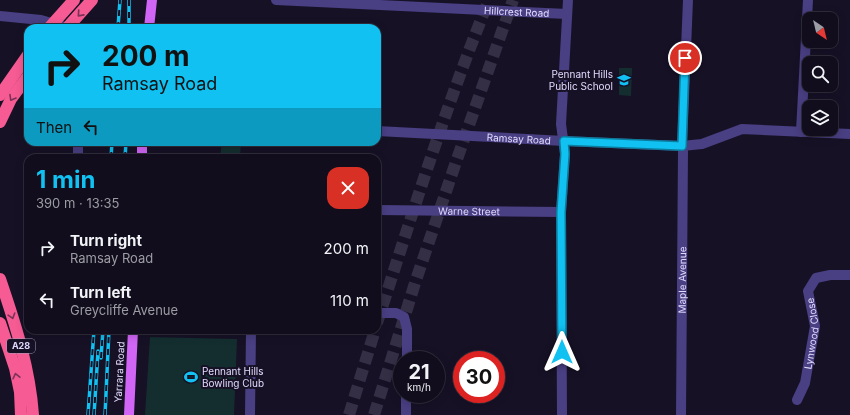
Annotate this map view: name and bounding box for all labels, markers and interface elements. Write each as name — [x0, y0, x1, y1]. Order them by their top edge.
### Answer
street label: Hillcrest Road — [484, 4, 550, 19]
one-way arrow — [78, 9, 85, 16]
north arrow — [802, 12, 838, 48]
map controls — [802, 12, 838, 136]
text: 200 m — [102, 39, 190, 73]
icon: right — [36, 40, 88, 92]
pin — [668, 41, 702, 75]
icon: arrive — [674, 47, 696, 69]
button: search — [802, 56, 838, 92]
place label: Pennant Hills Public School — [549, 68, 613, 92]
school or university icon: Pennant Hills Public School — [616, 72, 632, 88]
text: Ramsay Road — [102, 73, 217, 94]
one-way arrow — [10, 94, 17, 101]
button: layers — [802, 100, 838, 136]
icon: left — [80, 116, 102, 138]
text: Then — [36, 118, 72, 137]
street label: Ramsay Road — [486, 131, 551, 146]
text: 1 min — [36, 165, 95, 194]
button: close — [327, 167, 369, 209]
text: 390 m · 13:35 — [36, 195, 119, 211]
street label: Warne Street — [438, 205, 501, 217]
text: Turn right — [70, 231, 142, 250]
icon: right — [36, 237, 58, 259]
text: 200 m — [324, 239, 369, 258]
street label: Maple Avenue — [676, 246, 688, 314]
text: Ramsay Road — [70, 250, 153, 266]
text: Turn left — [70, 283, 131, 302]
icon: left — [36, 289, 58, 311]
text: 110 m — [330, 291, 369, 310]
street label: Lynwood Close — [802, 297, 821, 370]
text: Greycliffe Avenue — [70, 302, 178, 318]
one-way arrow — [7, 313, 16, 320]
position arrow — [541, 331, 583, 373]
road number: A28 — [7, 339, 35, 353]
street label: Yarrara Road — [111, 341, 127, 403]
speed limit sign: 30 — [453, 351, 505, 403]
text: 21 — [408, 360, 430, 384]
place label: Pennant Hills Bowling Club — [202, 365, 264, 389]
sports icon: Pennant Hills Bowling Club — [183, 369, 199, 385]
one-way arrow — [13, 373, 21, 380]
text: km/h — [407, 381, 431, 393]

